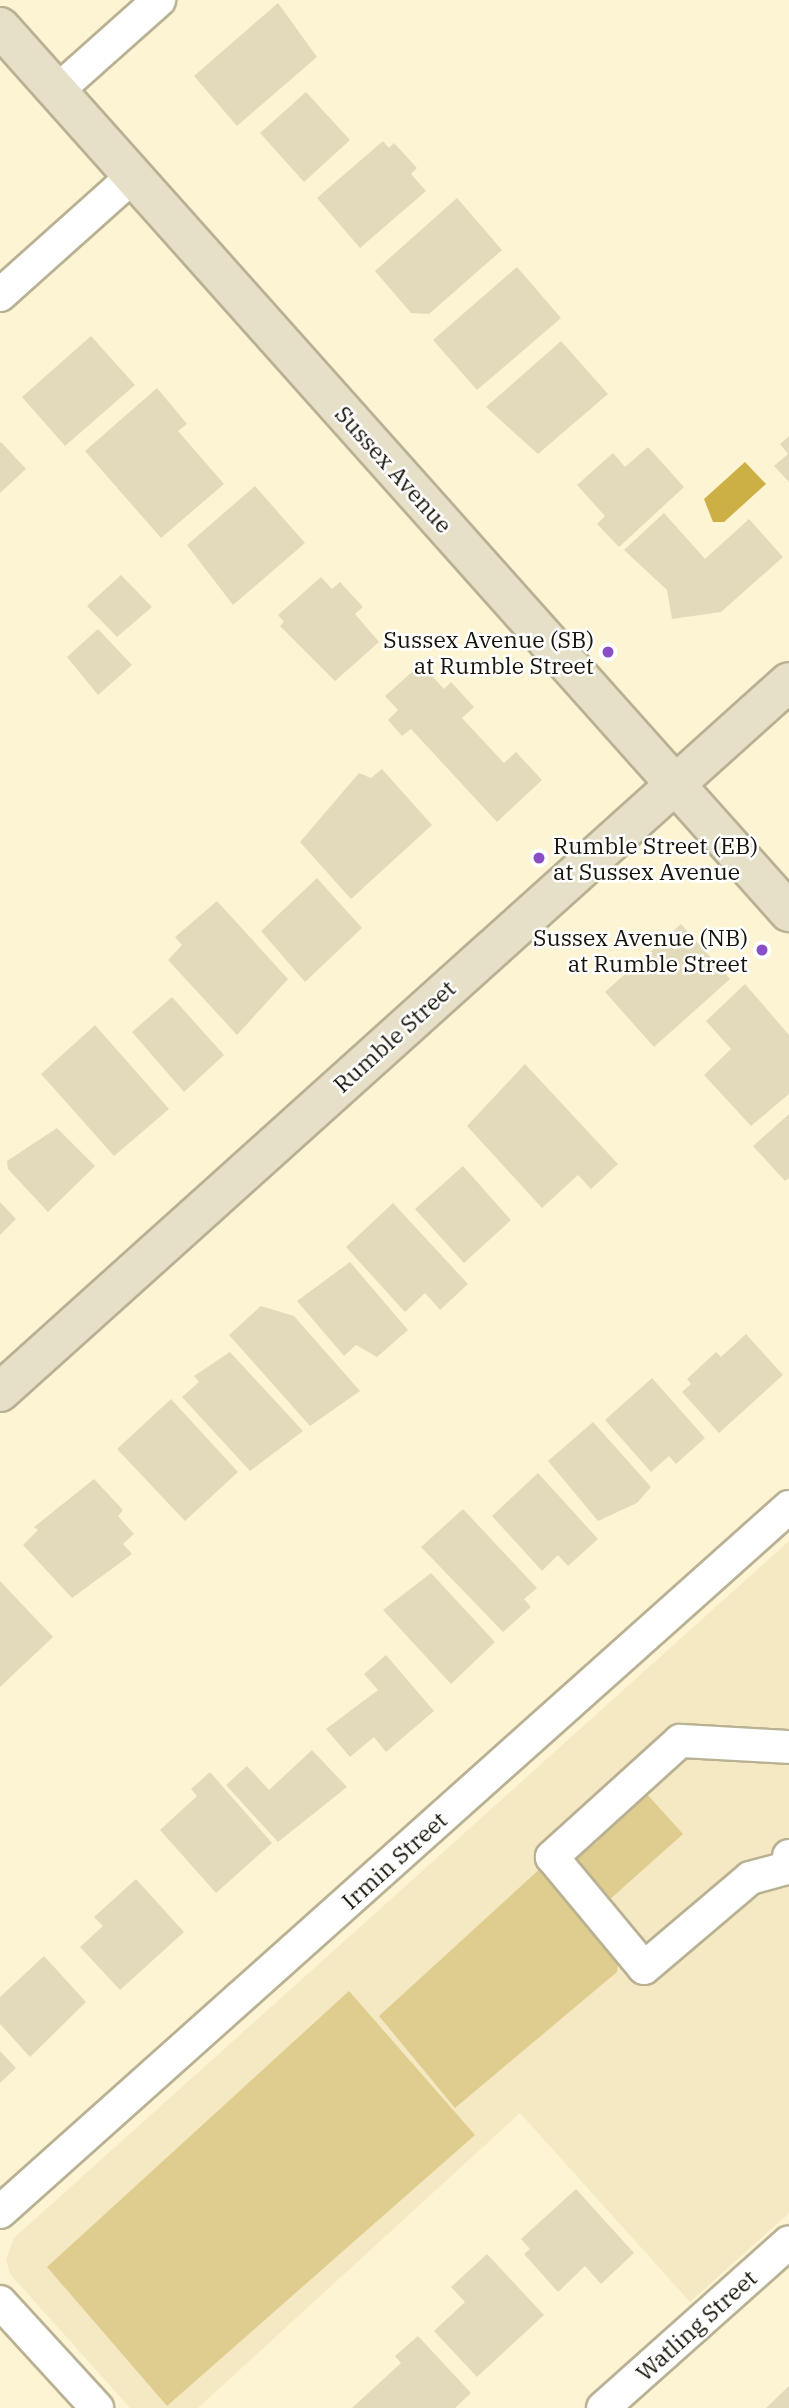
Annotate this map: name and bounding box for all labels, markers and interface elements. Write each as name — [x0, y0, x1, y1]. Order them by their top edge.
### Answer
street label: Sussex Avenue — [330, 400, 458, 538]
place label: Sussex Avenue (SB) at Rumble Street — [383, 625, 594, 679]
marker: Sussex Avenue (SB) at Rumble Street — [600, 644, 616, 660]
place label: Rumble Street (EB) at Sussex Avenue — [553, 831, 758, 885]
marker: Rumble Street (EB) at Sussex Avenue — [531, 850, 547, 866]
place label: Sussex Avenue (NB) at Rumble Street — [533, 923, 748, 977]
marker: Sussex Avenue (NB) at Rumble Street — [754, 942, 770, 958]
street label: Rumble Street — [327, 974, 461, 1098]
street label: Irmin Street — [336, 1806, 452, 1914]
street label: Watling Street — [630, 2264, 762, 2386]

